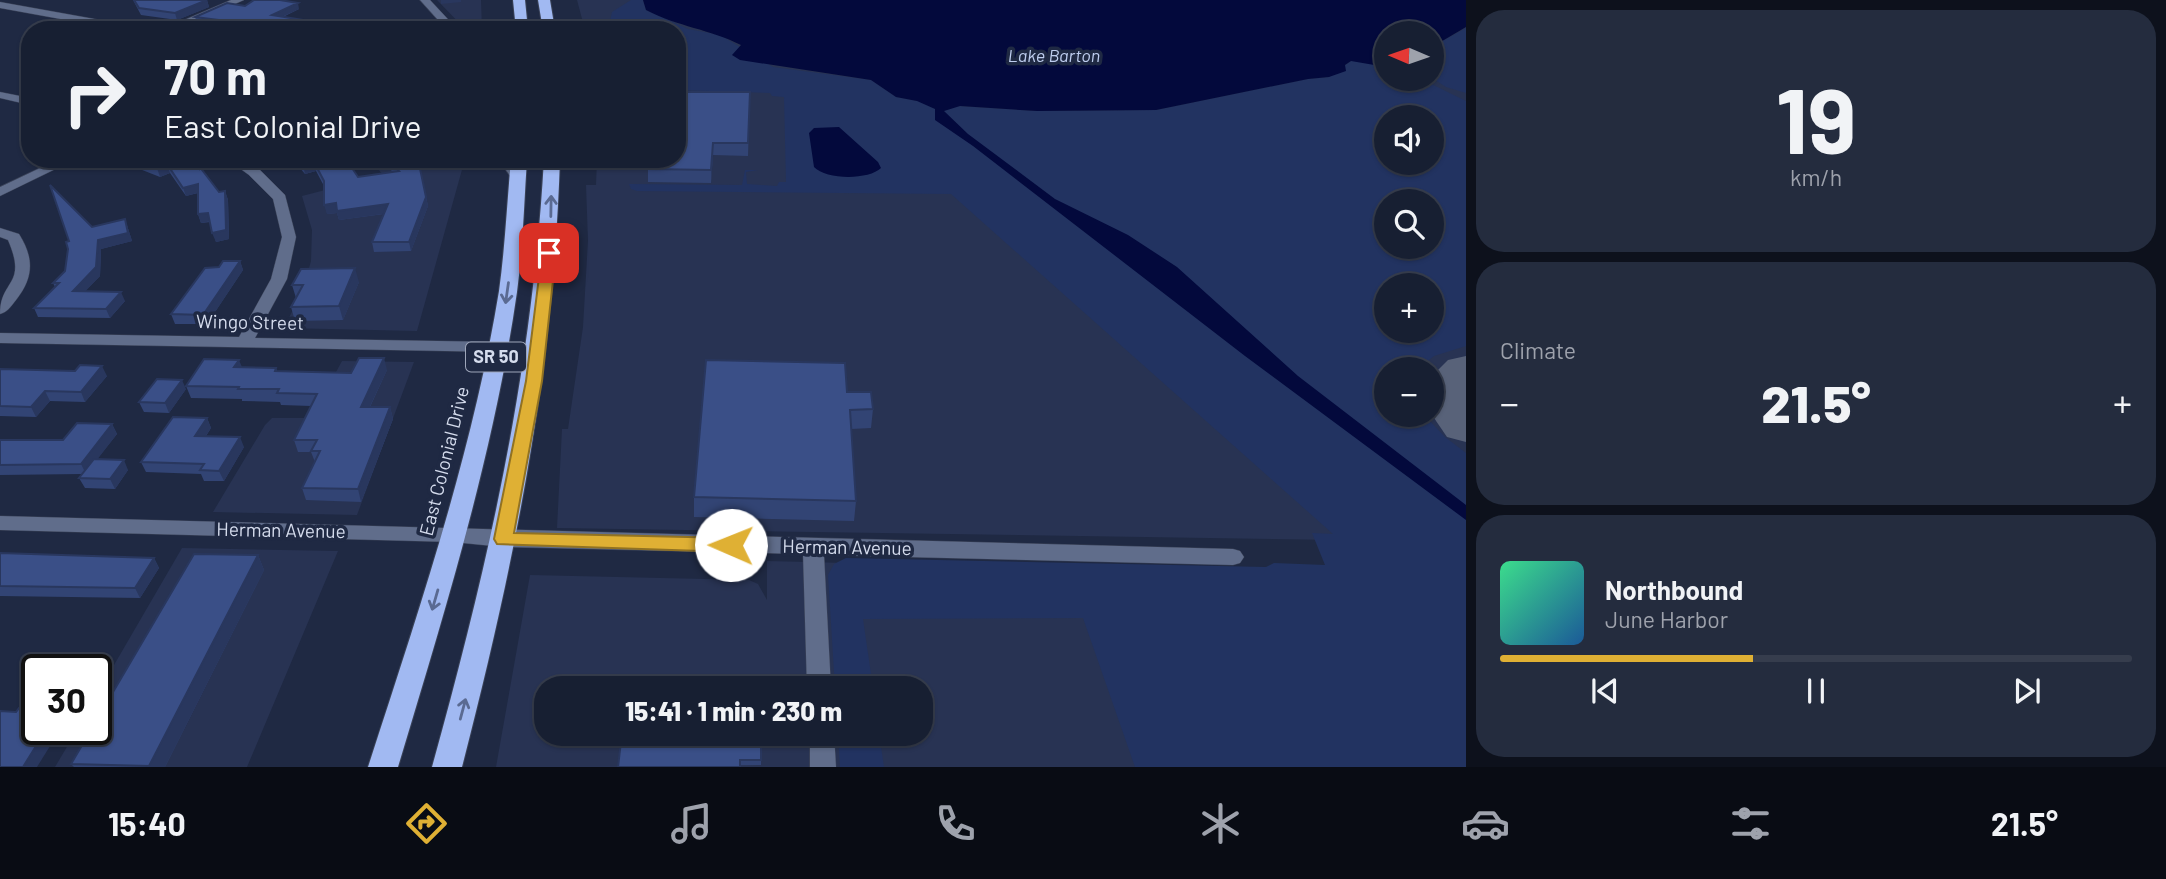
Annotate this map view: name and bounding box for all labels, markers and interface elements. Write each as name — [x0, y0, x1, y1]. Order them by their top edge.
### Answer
north arrow — [1374, 21, 1444, 91]
map controls — [1374, 21, 1444, 427]
water label: Lake Barton — [1008, 44, 1100, 66]
text: 70 m — [164, 46, 267, 105]
icon: right — [49, 49, 140, 140]
text: 19 — [1776, 63, 1856, 172]
button: sound — [1374, 105, 1444, 175]
text: East Colonial Drive — [164, 106, 422, 144]
text: km/h — [1790, 163, 1842, 191]
button: search — [1374, 189, 1444, 259]
one-way arrow — [544, 194, 558, 217]
pin — [519, 223, 579, 283]
icon: arrive — [530, 234, 568, 272]
button: + — [1374, 273, 1444, 343]
one-way arrow — [500, 281, 513, 304]
street label: Wingo Street — [196, 309, 304, 334]
text: Climate — [1500, 336, 1576, 364]
road number: SR 50 — [466, 342, 526, 372]
button: − — [1374, 357, 1444, 427]
text: 21.5° — [1761, 371, 1871, 433]
text: − — [1500, 379, 1519, 425]
text: + — [2113, 379, 2132, 425]
street label: East Colonial Drive — [414, 384, 473, 538]
position arrow — [694, 508, 768, 582]
street label: Herman Avenue — [216, 517, 346, 542]
street label: Herman Avenue — [782, 534, 912, 559]
text: Northbound — [1605, 574, 1743, 605]
one-way arrow — [428, 588, 441, 610]
text: June Harbor — [1605, 605, 1728, 633]
speed limit sign: 30 — [21, 654, 112, 745]
icon: previous — [1586, 672, 1624, 710]
icon: pause — [1797, 672, 1835, 710]
icon: next — [2008, 672, 2046, 710]
text: 15:41 · 1 min · 230 m — [625, 695, 842, 726]
one-way arrow — [457, 698, 470, 721]
icon: directions — [402, 799, 451, 848]
icon: music — [667, 799, 716, 848]
icon: phone — [931, 799, 980, 848]
icon: climate — [1196, 799, 1245, 848]
icon: car — [1461, 799, 1510, 848]
icon: filters — [1726, 799, 1775, 848]
text: 15:40 — [108, 804, 186, 842]
text: 21.5° — [1991, 804, 2058, 842]

